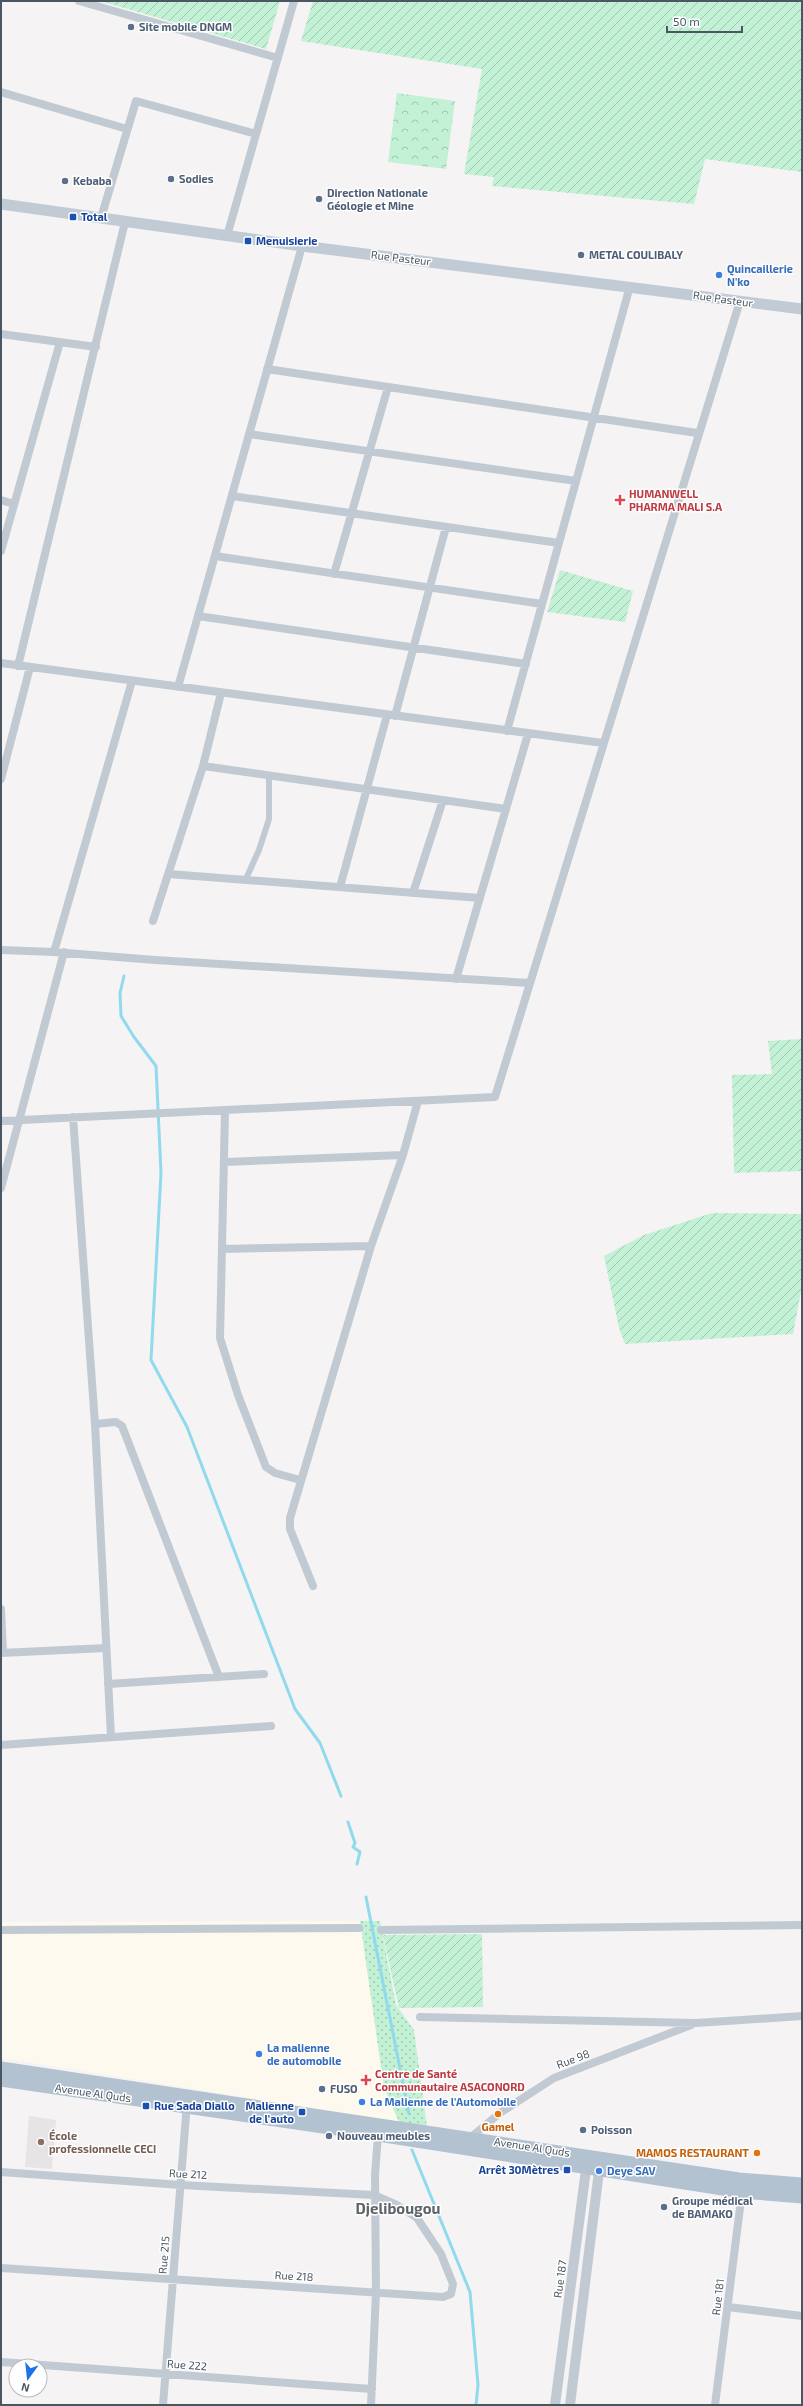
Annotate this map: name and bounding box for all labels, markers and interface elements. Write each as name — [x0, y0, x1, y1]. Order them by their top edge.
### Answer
scale bar — [667, 8, 742, 34]
text: 50 m — [673, 14, 700, 28]
place label: Site mobile DNGM — [139, 20, 232, 33]
marker: Site mobile DNGM — [126, 22, 136, 32]
place label: Sodies — [179, 172, 214, 185]
place label: Kebaba — [73, 174, 112, 187]
marker: Sodies — [166, 174, 176, 184]
marker: Kebaba — [60, 176, 70, 186]
place label: Direction Nationale Géologie et Mine — [327, 186, 428, 212]
marker: Direction Nationale Géologie et Mine — [314, 194, 324, 204]
place label: Total — [81, 210, 108, 223]
marker: Total — [68, 212, 78, 222]
place label: Menuisierie — [256, 234, 317, 247]
marker: Menuisierie — [243, 236, 253, 246]
street label: Rue Pasteur — [370, 247, 432, 268]
place label: METAL COULIBALY — [589, 248, 683, 261]
marker: METAL COULIBALY — [576, 250, 586, 260]
place label: Quincaillerie N'ko — [727, 262, 793, 288]
marker: Quincaillerie N'ko — [714, 270, 724, 280]
street label: Rue Pasteur — [692, 288, 754, 309]
place label: HUMANWELL PHARMA MALI S.A — [629, 487, 723, 513]
marker: HUMANWELL PHARMA MALI S.A — [614, 494, 626, 506]
place label: La malienne de automobile — [267, 2041, 342, 2067]
street label: Rue 98 — [554, 2046, 591, 2071]
marker: La malienne de automobile — [254, 2049, 264, 2059]
place label: Centre de Santé Communautaire ASACONORD — [375, 2067, 525, 2093]
marker: Centre de Santé Communautaire ASACONORD — [360, 2074, 372, 2086]
street label: Avenue Al Quds — [54, 2081, 132, 2105]
place label: FUSO — [330, 2082, 358, 2095]
marker: FUSO — [317, 2084, 327, 2094]
place label: La Malienne de l'Automobile — [370, 2095, 516, 2108]
marker: La Malienne de l'Automobile — [357, 2097, 367, 2107]
place label: Rue Sada Diallo — [154, 2099, 235, 2112]
place label: Malienne de l'auto — [245, 2099, 294, 2125]
marker: Rue Sada Diallo — [141, 2101, 151, 2111]
marker: Malienne de l'auto — [297, 2107, 307, 2117]
marker: Gamel — [493, 2109, 503, 2119]
place label: Gamel — [482, 2120, 515, 2133]
place label: Poisson — [591, 2123, 632, 2136]
marker: Poisson — [578, 2125, 588, 2135]
place label: École professionnelle CECI — [49, 2128, 156, 2155]
place label: Nouveau meubles — [337, 2129, 430, 2142]
marker: Nouveau meubles — [324, 2131, 334, 2141]
street label: Avenue Al Quds — [493, 2134, 571, 2160]
marker: École professionnelle CECI — [36, 2137, 46, 2147]
place label: MAMOS RESTAURANT — [636, 2146, 749, 2159]
marker: MAMOS RESTAURANT — [752, 2148, 762, 2158]
place label: Arrêt 30Mètres — [479, 2163, 559, 2176]
place label: Deye SAV — [607, 2164, 656, 2178]
marker: Arrêt 30Mètres — [562, 2165, 572, 2175]
street label: Rue 212 — [169, 2166, 207, 2181]
marker: Deye SAV — [594, 2166, 604, 2176]
place label: Groupe médical de BAMAKO — [672, 2194, 753, 2220]
district label: Djelibougou — [356, 2199, 440, 2217]
marker: Groupe médical de BAMAKO — [659, 2202, 669, 2212]
street label: Rue 215 — [155, 2235, 172, 2274]
street label: Rue 187 — [550, 2259, 569, 2299]
street label: Rue 218 — [274, 2268, 314, 2283]
street label: Rue 181 — [709, 2278, 726, 2316]
street label: Rue 222 — [167, 2357, 207, 2372]
north arrow — [8, 2358, 48, 2398]
text: N — [20, 2381, 31, 2395]

